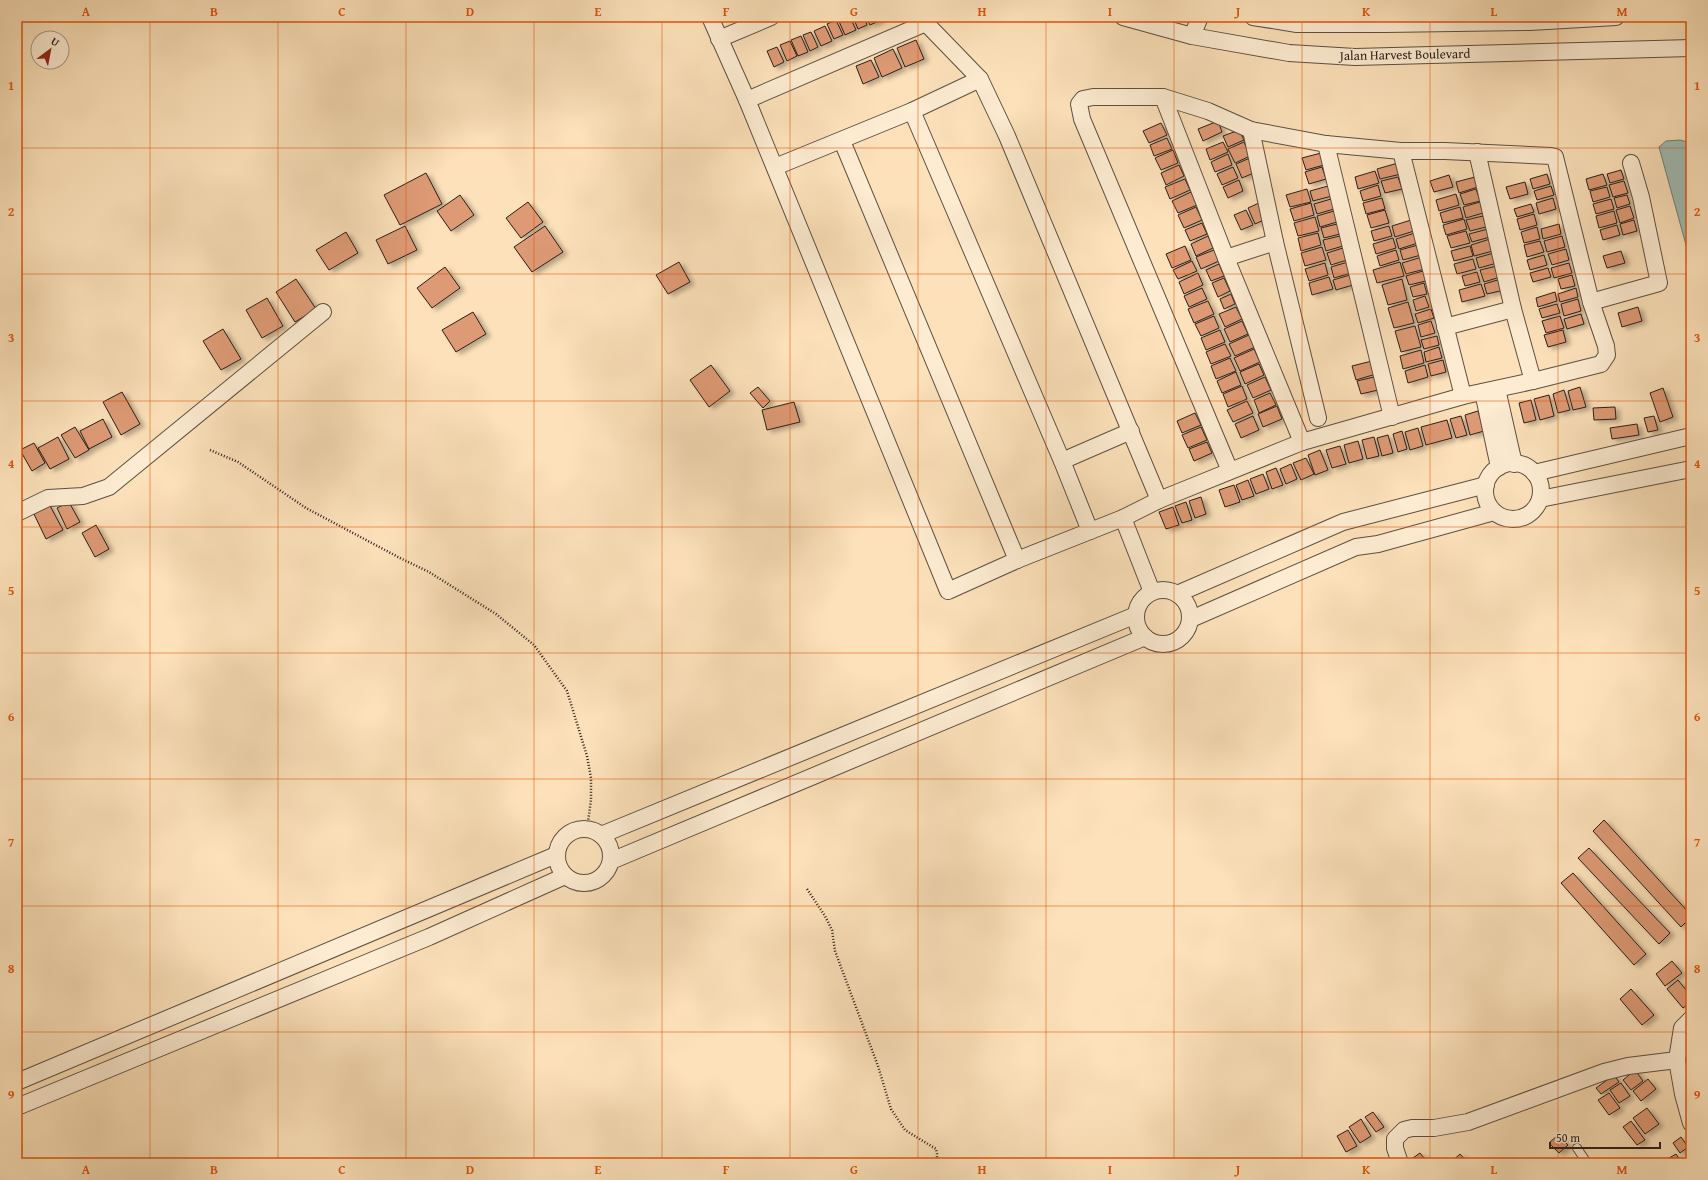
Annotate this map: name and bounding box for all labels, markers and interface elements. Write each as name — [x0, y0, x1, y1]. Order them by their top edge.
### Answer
text: A — [82, 2, 91, 21]
text: B — [210, 2, 218, 21]
text: C — [338, 2, 346, 21]
text: D — [466, 2, 474, 21]
text: E — [595, 2, 602, 21]
text: F — [723, 2, 730, 21]
text: G — [850, 2, 858, 21]
text: H — [977, 2, 987, 21]
text: I — [1108, 2, 1112, 21]
text: J — [1234, 2, 1241, 21]
text: K — [1362, 2, 1371, 21]
text: L — [1491, 2, 1498, 21]
text: M — [1616, 2, 1628, 21]
north arrow — [30, 30, 70, 70]
text: U — [48, 33, 63, 51]
street label: Jalan Harvest Boulevard — [1338, 44, 1470, 65]
text: 1 — [8, 76, 14, 95]
text: 1 — [1694, 76, 1700, 95]
text: 2 — [8, 202, 15, 221]
text: 2 — [1694, 202, 1701, 221]
text: 3 — [8, 328, 14, 347]
text: 3 — [1694, 328, 1700, 347]
text: 4 — [8, 454, 15, 473]
text: 4 — [1694, 454, 1701, 473]
text: 5 — [8, 581, 15, 600]
text: 5 — [1694, 581, 1701, 600]
text: 6 — [8, 707, 15, 726]
text: 6 — [1694, 707, 1701, 726]
text: 7 — [8, 833, 15, 852]
text: 7 — [1694, 833, 1701, 852]
text: 8 — [8, 959, 15, 978]
text: 8 — [1694, 959, 1701, 978]
text: 9 — [8, 1085, 15, 1104]
text: 9 — [1694, 1085, 1701, 1104]
scale bar — [1550, 1124, 1660, 1150]
text: 50 m — [1556, 1129, 1580, 1146]
text: A — [82, 1160, 91, 1179]
text: B — [210, 1160, 218, 1179]
text: C — [338, 1160, 346, 1179]
text: D — [466, 1160, 474, 1179]
text: E — [595, 1160, 602, 1179]
text: F — [723, 1160, 730, 1179]
text: G — [850, 1160, 858, 1179]
text: H — [977, 1160, 987, 1179]
text: I — [1108, 1160, 1112, 1179]
text: J — [1234, 1160, 1241, 1179]
text: K — [1362, 1160, 1371, 1179]
text: L — [1491, 1160, 1498, 1179]
text: M — [1616, 1160, 1628, 1179]

